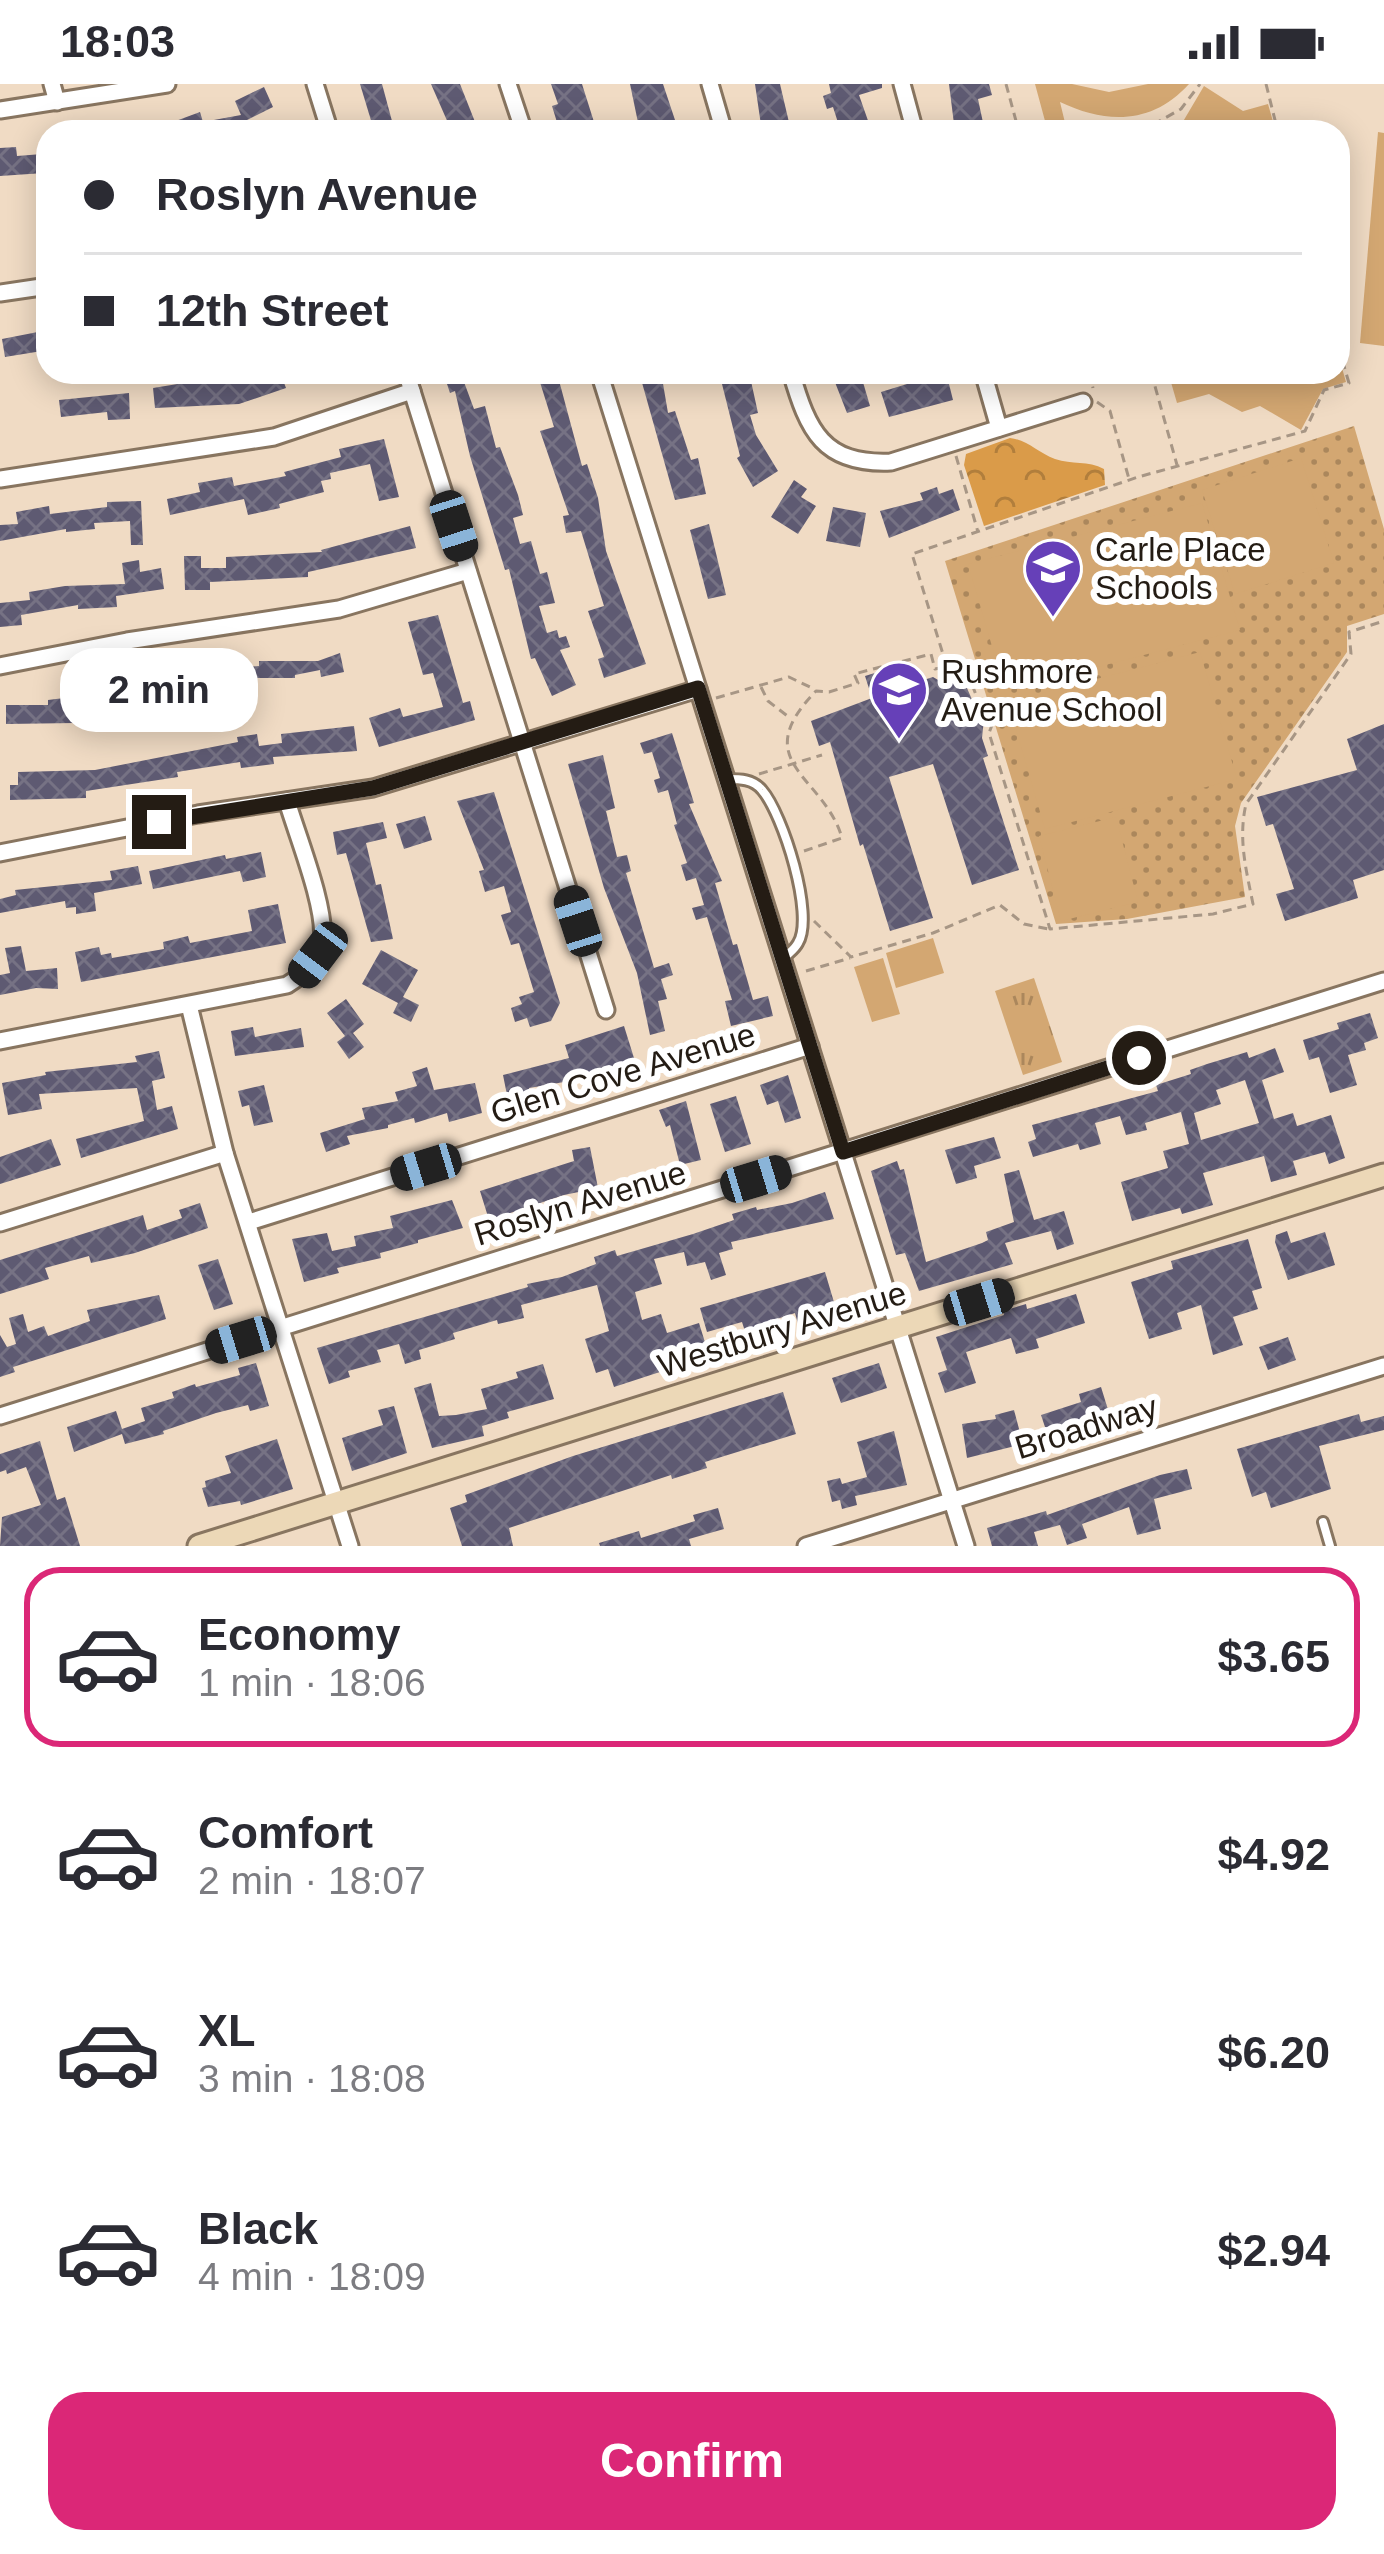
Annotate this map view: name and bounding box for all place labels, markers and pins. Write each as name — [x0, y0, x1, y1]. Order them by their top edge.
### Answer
place label: Carle Place Schools — [1095, 531, 1266, 606]
school or university icon: Carle Place Schools — [1022, 537, 1084, 619]
place label: Rushmore Avenue School — [941, 653, 1162, 728]
school or university icon: Rushmore Avenue School — [868, 659, 930, 741]

